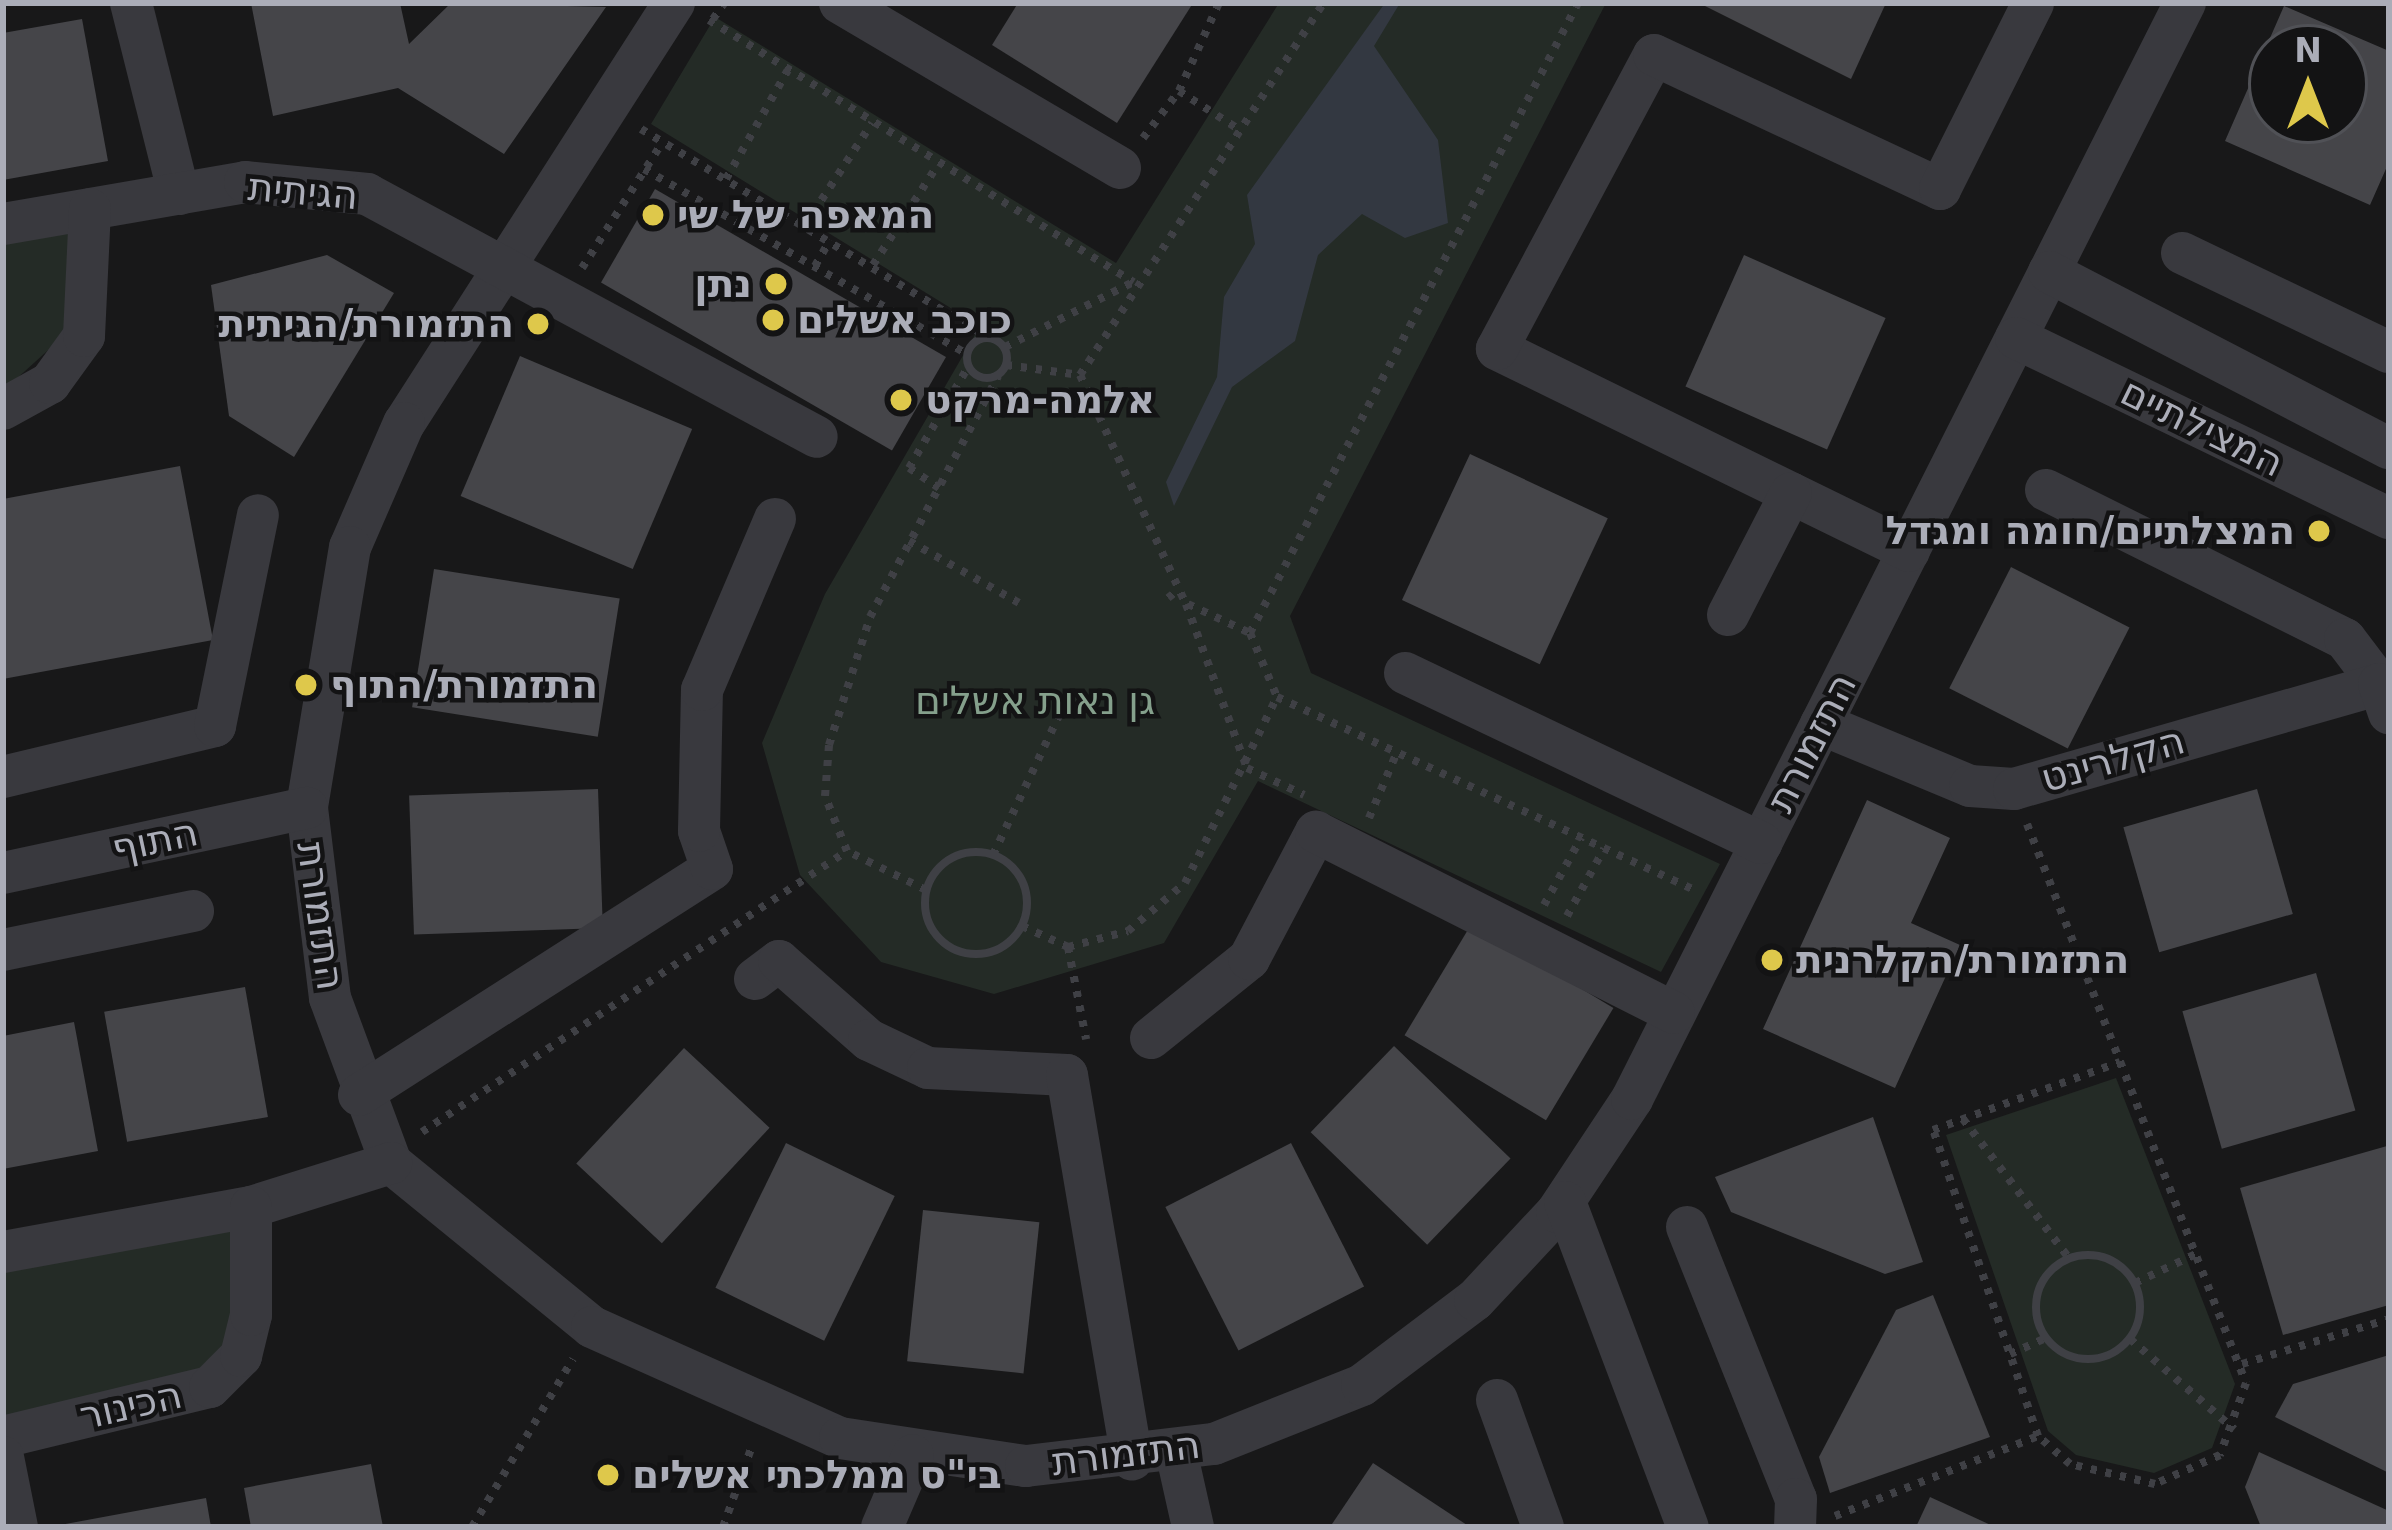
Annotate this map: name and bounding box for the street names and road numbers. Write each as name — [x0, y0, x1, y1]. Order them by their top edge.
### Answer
street label: הגיתית — [246, 164, 360, 220]
street label: המצילתיים — [2113, 369, 2291, 487]
street label: התזמורת — [1757, 666, 1867, 820]
street label: הקלרינט — [2036, 717, 2190, 803]
street label: התוף — [108, 809, 202, 873]
street label: התזמורת — [286, 839, 354, 993]
street label: הכינור — [76, 1372, 186, 1440]
street label: התזמורת — [1049, 1422, 1203, 1486]

